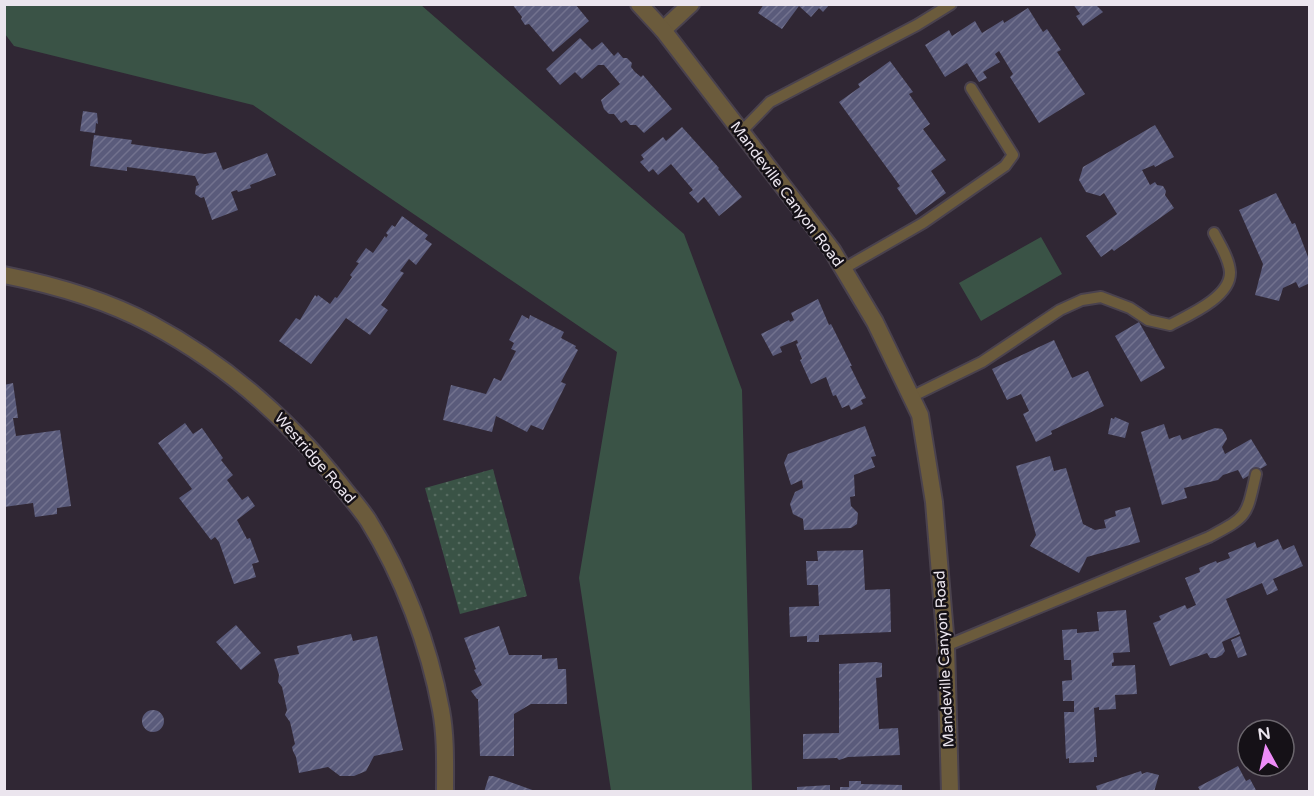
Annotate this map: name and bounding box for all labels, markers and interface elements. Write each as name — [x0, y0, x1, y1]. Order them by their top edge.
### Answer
street label: Mandeville Canyon Road — [727, 118, 847, 270]
street label: Westridge Road — [271, 409, 359, 507]
street label: Mandeville Canyon Road — [930, 570, 958, 748]
north arrow — [1236, 718, 1296, 778]
text: N — [1256, 723, 1272, 745]

